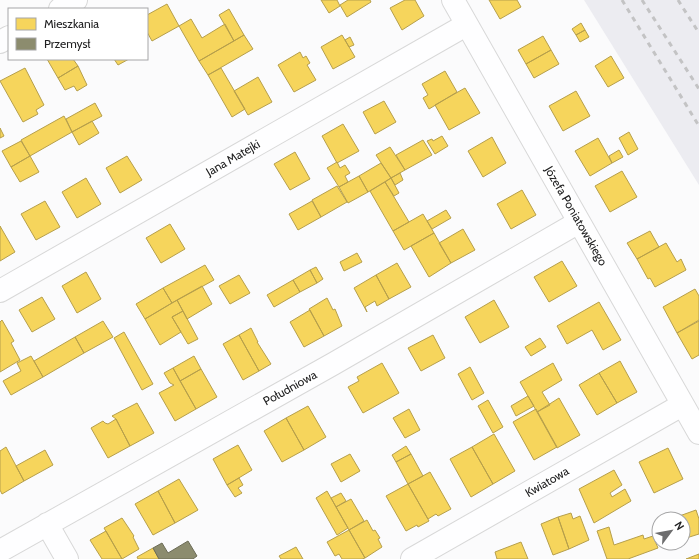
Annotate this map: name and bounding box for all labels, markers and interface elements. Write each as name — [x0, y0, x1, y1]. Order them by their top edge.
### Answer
legend — [8, 8, 148, 60]
text: Mieszkania — [44, 16, 99, 31]
text: Przemysł — [44, 36, 91, 51]
street label: Jana Matejki — [202, 136, 262, 180]
street label: Józefa Poniatowskiego — [541, 162, 611, 269]
street label: Południowa — [260, 367, 320, 408]
street label: Kwiatowa — [522, 463, 572, 500]
north arrow — [651, 511, 691, 551]
text: N — [671, 519, 687, 533]

